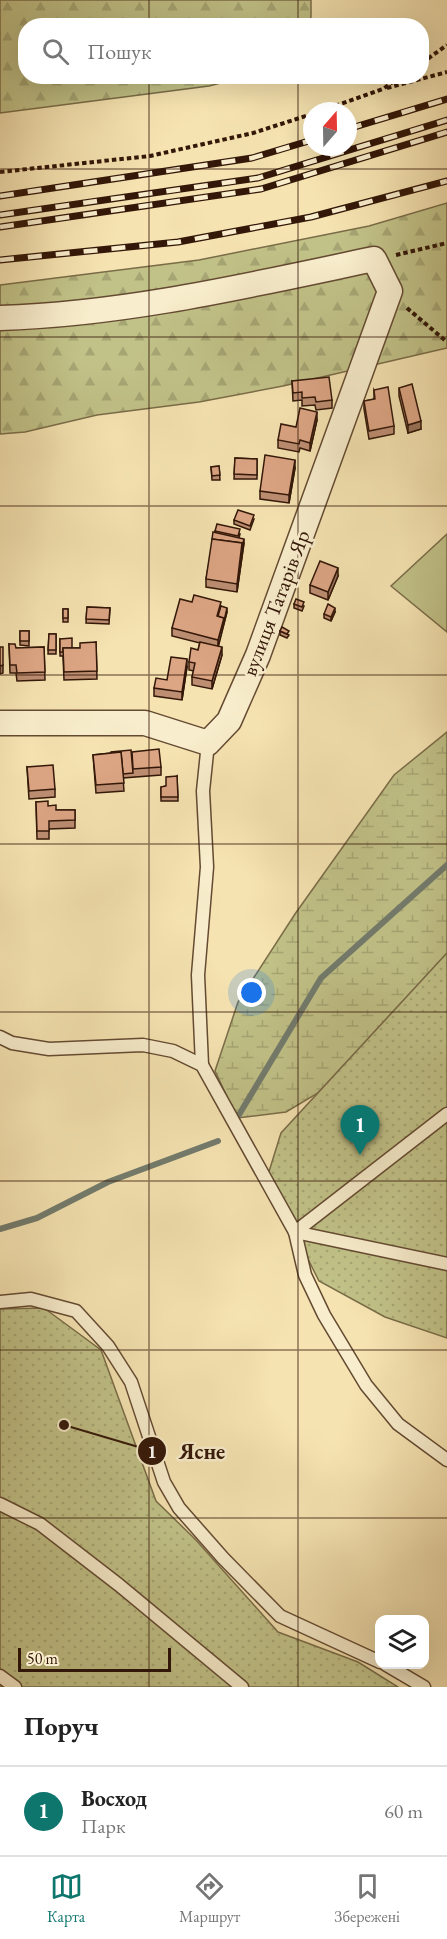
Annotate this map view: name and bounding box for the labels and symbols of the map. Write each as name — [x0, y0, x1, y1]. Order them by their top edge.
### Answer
north arrow — [303, 102, 357, 156]
street label: вулиця Татарів Яр — [235, 526, 316, 680]
your location — [237, 978, 266, 1007]
pin: 1 — [340, 1106, 380, 1155]
callout: Ясне — [137, 1431, 237, 1471]
text: Ясне — [178, 1437, 225, 1466]
text: 1 — [147, 1440, 157, 1463]
scale bar — [18, 1645, 171, 1672]

